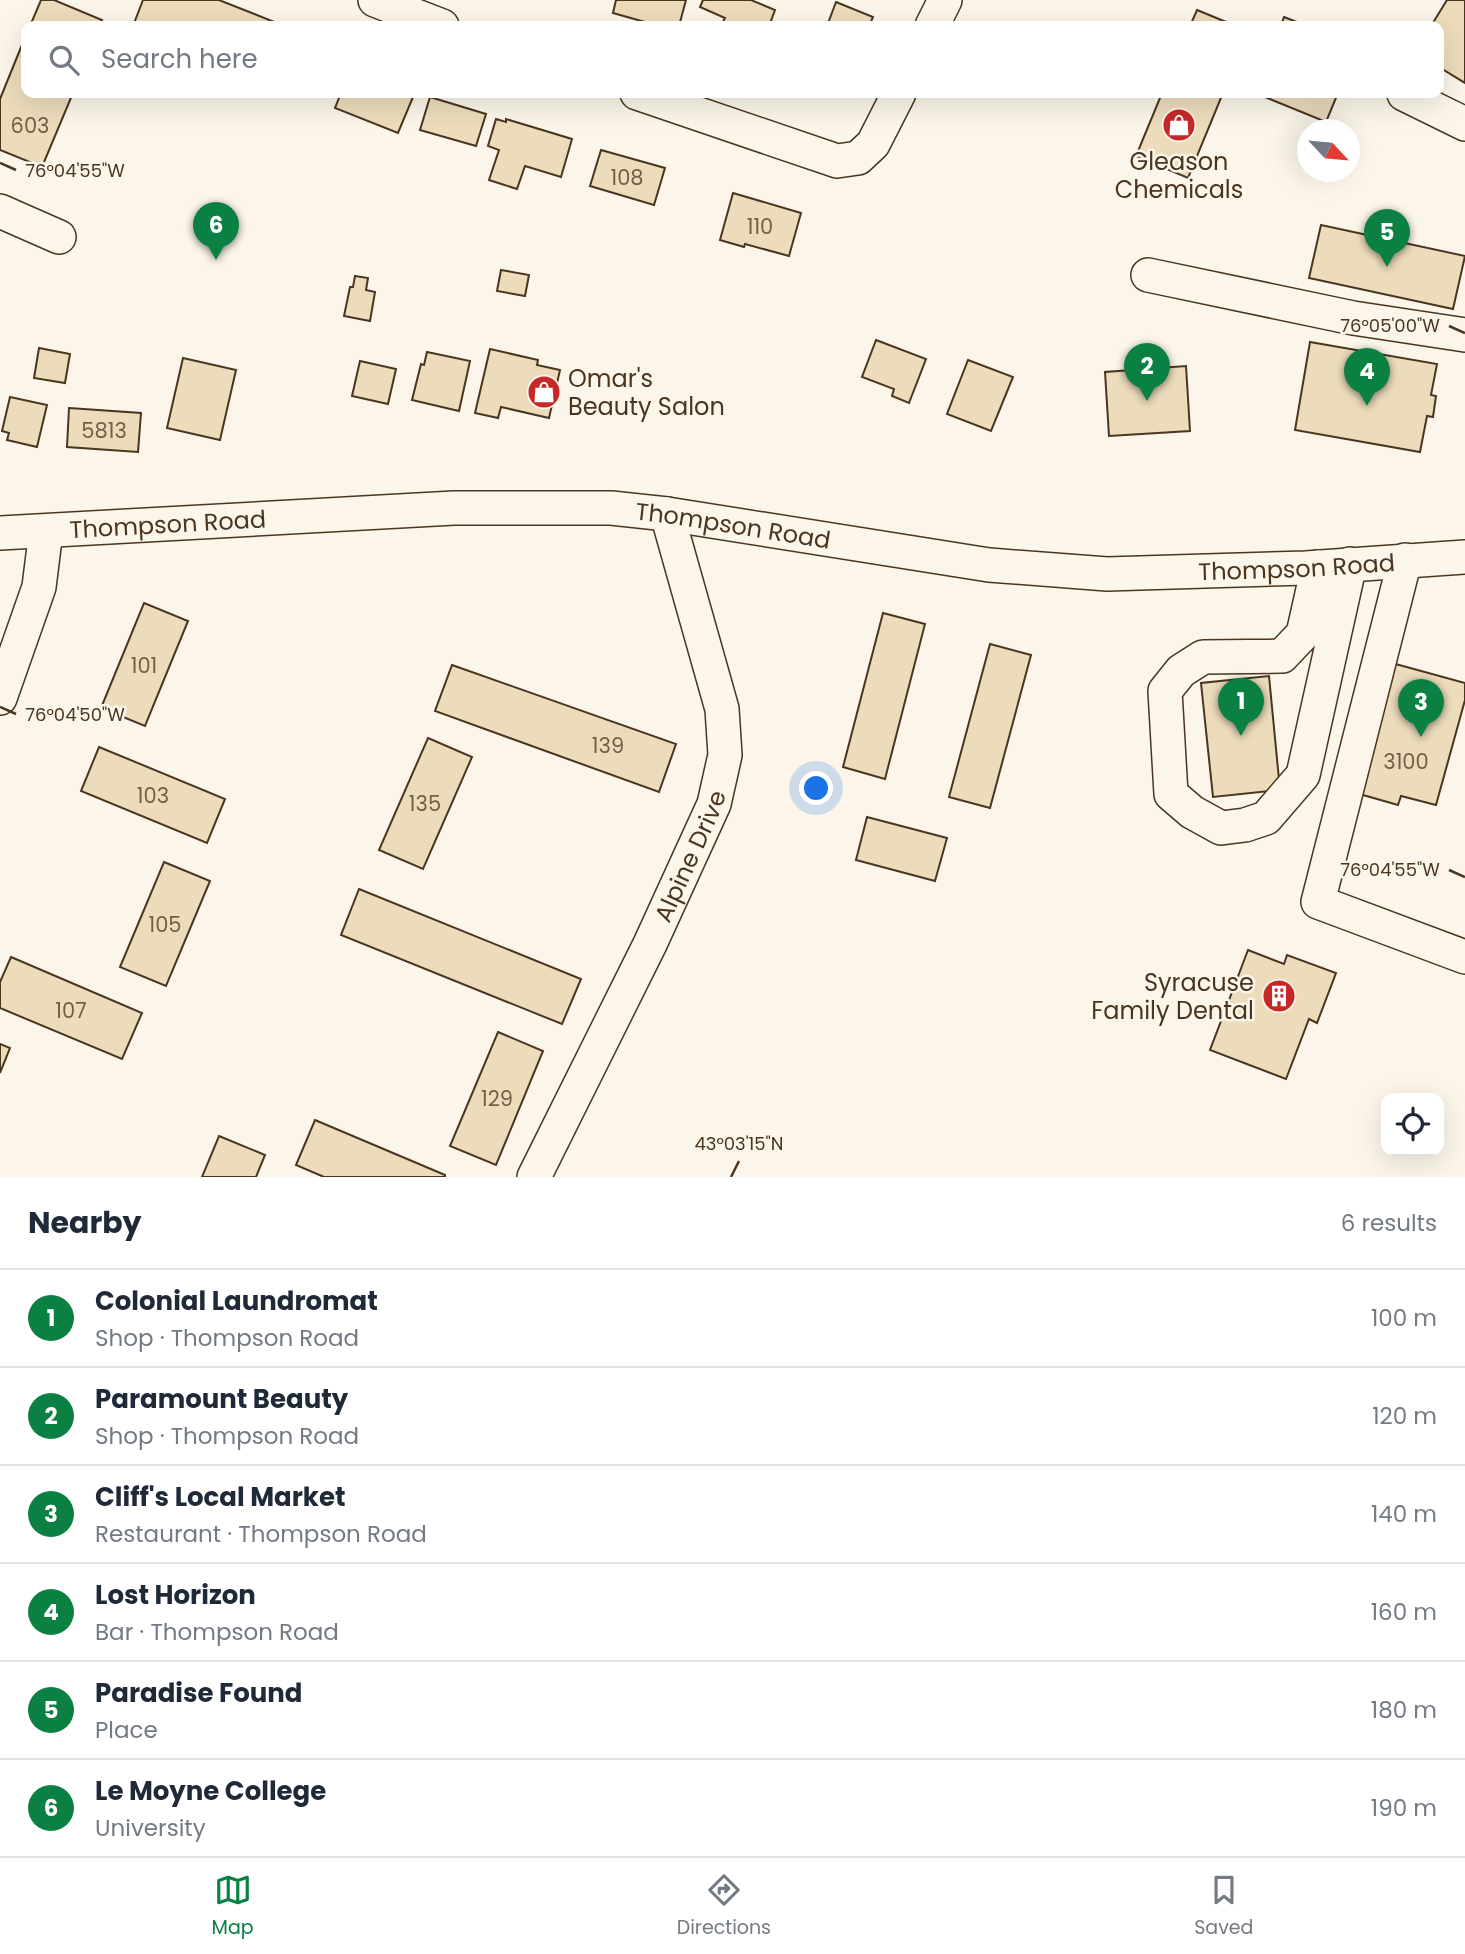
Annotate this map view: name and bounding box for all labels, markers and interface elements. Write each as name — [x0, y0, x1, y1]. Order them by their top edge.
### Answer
search box — [21, 21, 1444, 98]
icon: search — [45, 41, 83, 79]
text: Search here — [101, 41, 258, 77]
shop icon: Gleason Chemicals — [1160, 106, 1198, 144]
house number: 603 — [11, 111, 49, 140]
north arrow — [1297, 119, 1360, 182]
place label: Gleason Chemicals — [1115, 145, 1243, 206]
text: 76°04'55"W — [25, 158, 125, 183]
house number: 108 — [610, 163, 644, 192]
pin: 6 — [193, 202, 239, 260]
pin: 5 — [1364, 209, 1410, 267]
house number: 110 — [747, 212, 773, 241]
text: 76°05'00"W — [1340, 313, 1440, 338]
pin: 2 — [1124, 343, 1170, 401]
pin: 4 — [1344, 348, 1390, 406]
place label: Omar's Beauty Salon — [568, 362, 725, 423]
shop icon: Omar's Beauty Salon — [525, 373, 563, 411]
house number: 5813 — [81, 416, 127, 445]
street label: Thompson Road — [634, 494, 833, 556]
street label: Thompson Road — [69, 502, 267, 546]
street label: Thompson Road — [1198, 545, 1396, 588]
house number: 101 — [131, 651, 157, 680]
pin: 1 — [1218, 678, 1264, 736]
pin: 3 — [1398, 679, 1444, 737]
text: 76°04'50"W — [25, 702, 125, 727]
house number: 139 — [592, 731, 624, 760]
house number: 3100 — [1383, 747, 1429, 776]
your location — [799, 771, 833, 805]
house number: 103 — [137, 781, 169, 810]
street label: Alpine Drive — [646, 787, 733, 927]
house number: 135 — [409, 789, 441, 818]
text: 76°04'55"W — [1340, 857, 1440, 882]
house number: 105 — [148, 910, 182, 939]
place label: Syracuse Family Dental — [1091, 966, 1254, 1027]
building icon: Syracuse Family Dental — [1260, 977, 1298, 1015]
house number: 107 — [55, 996, 87, 1025]
house number: 129 — [481, 1084, 513, 1113]
map controls — [1381, 1093, 1444, 1156]
button: locate — [1381, 1093, 1444, 1156]
text: 43°03'15"N — [694, 1131, 784, 1156]
text: Nearby — [28, 1201, 142, 1244]
text: 6 results — [1341, 1207, 1437, 1239]
text: Colonial Laundromat — [95, 1283, 378, 1319]
text: 1 — [47, 1302, 55, 1334]
text: 100 m — [1371, 1302, 1437, 1334]
text: Shop · Thompson Road — [95, 1322, 359, 1354]
text: Paramount Beauty — [95, 1381, 348, 1417]
text: 2 — [44, 1400, 58, 1432]
text: 120 m — [1372, 1400, 1437, 1432]
text: Shop · Thompson Road — [95, 1420, 359, 1452]
text: Cliff's Local Market — [95, 1479, 345, 1515]
text: 3 — [44, 1498, 58, 1530]
text: 140 m — [1371, 1498, 1437, 1530]
text: Restaurant · Thompson Road — [95, 1518, 427, 1550]
text: Lost Horizon — [95, 1577, 256, 1613]
text: 4 — [43, 1596, 59, 1628]
text: 160 m — [1371, 1596, 1437, 1628]
text: Bar · Thompson Road — [95, 1616, 339, 1648]
text: Paradise Found — [95, 1675, 303, 1711]
text: 5 — [44, 1694, 58, 1726]
text: 180 m — [1371, 1694, 1437, 1726]
text: Place — [95, 1714, 158, 1746]
text: Le Moyne College — [95, 1773, 326, 1809]
text: 6 — [44, 1792, 58, 1824]
text: 190 m — [1371, 1792, 1437, 1824]
text: University — [95, 1812, 206, 1844]
tab: Map — [212, 1871, 254, 1942]
tab: Directions — [677, 1871, 771, 1942]
tab: Saved — [1194, 1871, 1253, 1942]

